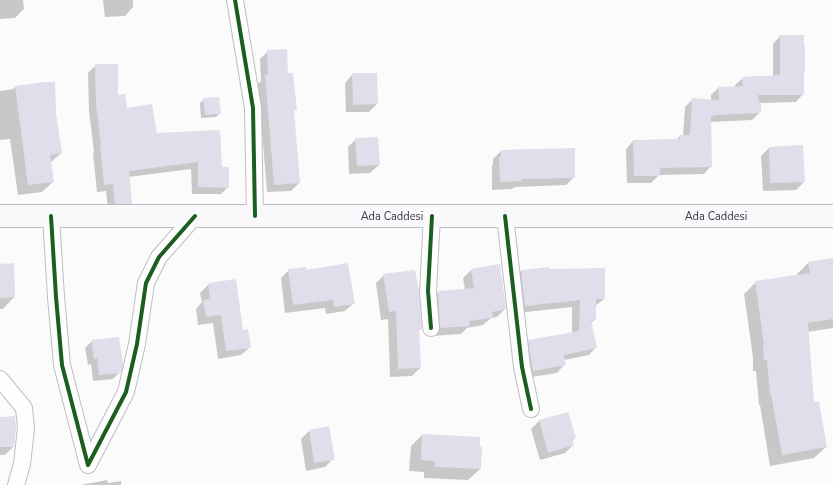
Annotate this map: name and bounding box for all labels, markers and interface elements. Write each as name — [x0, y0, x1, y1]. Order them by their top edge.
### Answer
street label: Ada Caddesi — [361, 209, 423, 224]
street label: Ada Caddesi — [685, 209, 747, 224]

